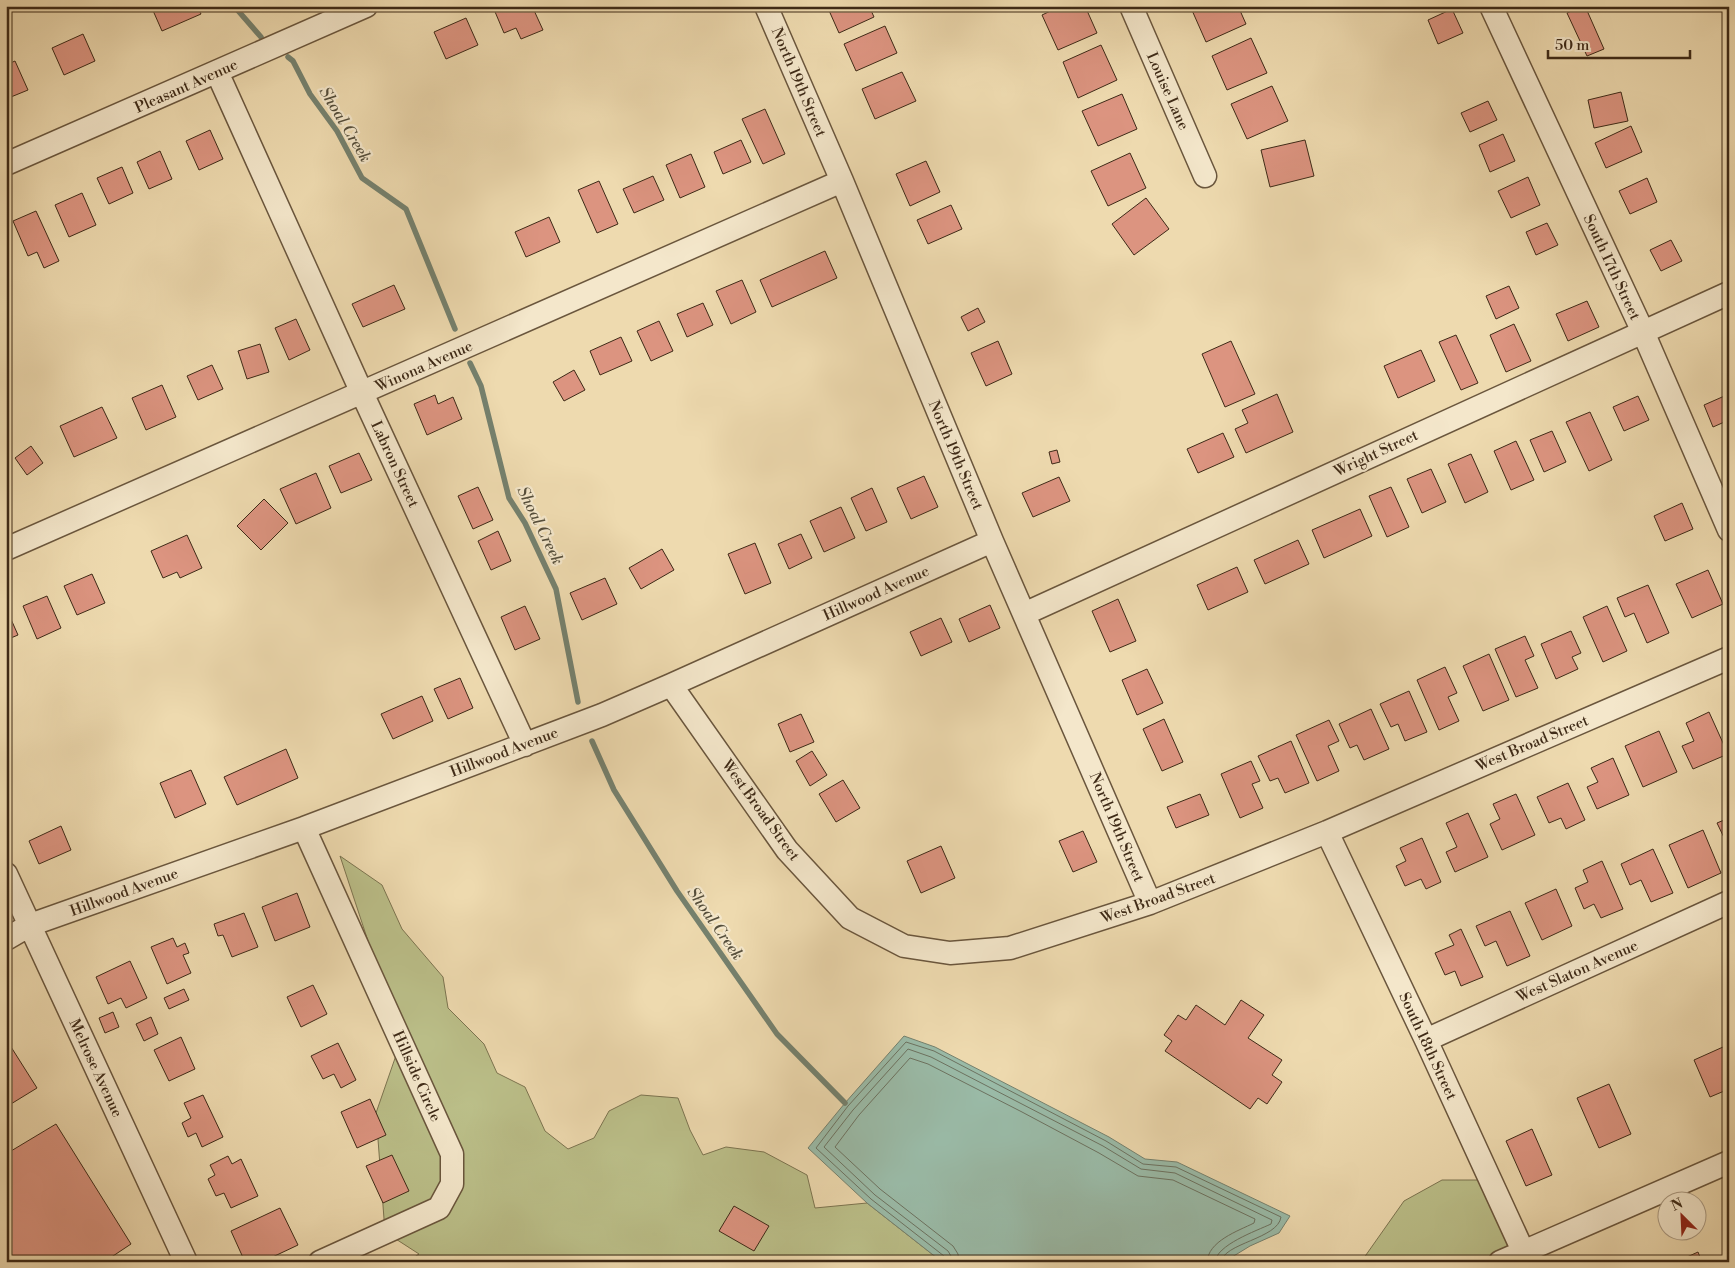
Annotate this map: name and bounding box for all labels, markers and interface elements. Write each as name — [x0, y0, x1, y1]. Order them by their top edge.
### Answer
street label: North 19th Street — [767, 25, 830, 140]
scale bar — [1548, 28, 1690, 60]
text: 50 m — [1555, 36, 1589, 55]
street label: Louise Lane — [1142, 49, 1193, 133]
street label: Pleasant Avenue — [132, 55, 241, 118]
water label: Shoal Creek — [315, 83, 376, 166]
street label: South 17th Street — [1579, 211, 1645, 324]
street label: Winona Avenue — [372, 337, 476, 397]
street label: North 19th Street — [924, 398, 987, 513]
street label: Labron Street — [366, 418, 423, 511]
street label: Wright Street — [1330, 425, 1422, 482]
water label: Shoal Creek — [513, 483, 568, 568]
street label: Hillwood Avenue — [820, 562, 932, 625]
street label: West Broad Street — [1472, 711, 1592, 776]
street label: Hillwood Avenue — [448, 723, 561, 782]
street label: West Broad Street — [717, 755, 804, 865]
street label: North 19th Street — [1085, 770, 1148, 885]
street label: Hillwood Avenue — [67, 864, 181, 921]
street label: West Broad Street — [1097, 869, 1219, 928]
water label: Shoal Creek — [683, 883, 748, 964]
street label: West Slaton Avenue — [1513, 936, 1641, 1007]
street label: South 18th Street — [1394, 989, 1461, 1104]
street label: Melrose Avenue — [64, 1016, 127, 1121]
street label: Hillside Circle — [388, 1028, 445, 1125]
north arrow — [1658, 1190, 1708, 1240]
text: N — [1668, 1195, 1686, 1216]

